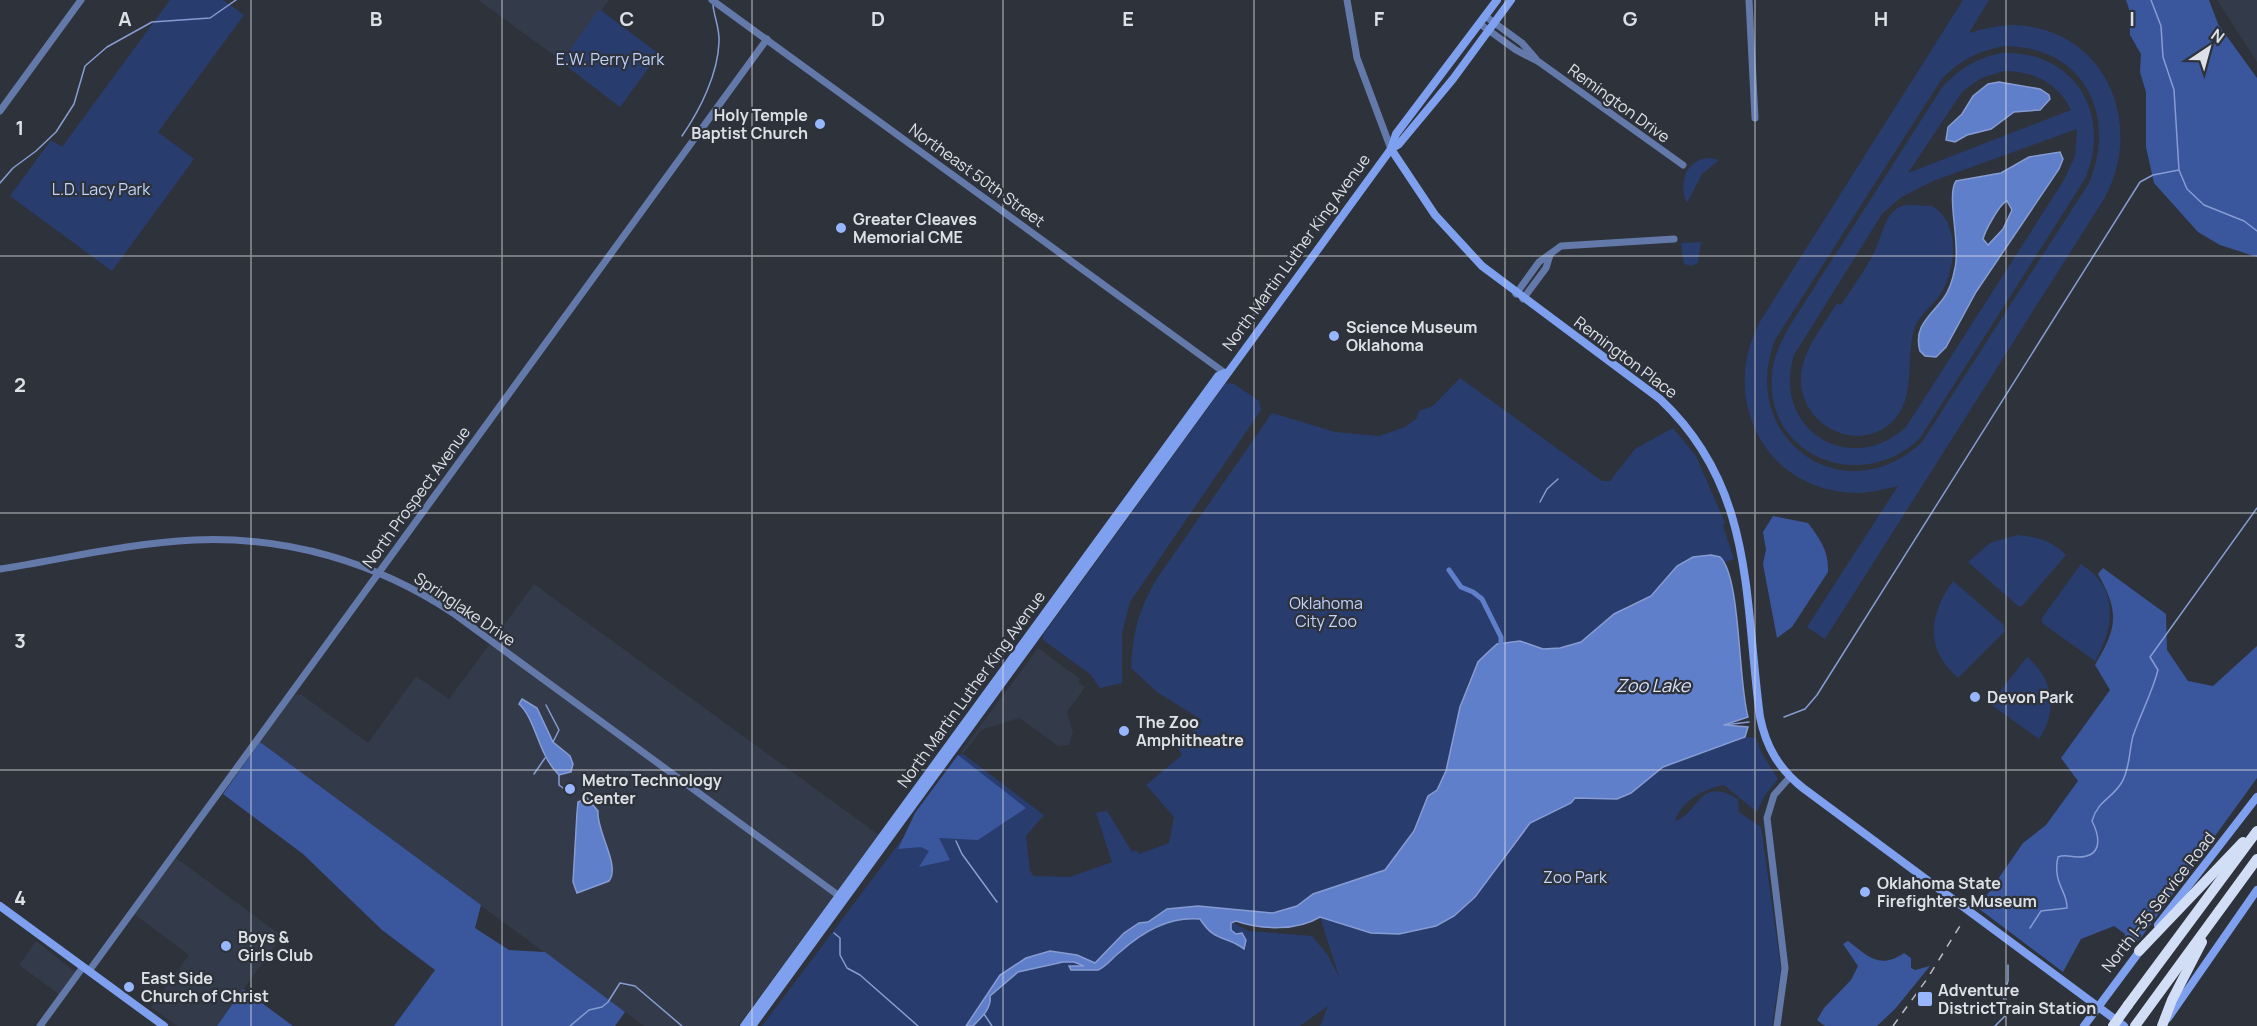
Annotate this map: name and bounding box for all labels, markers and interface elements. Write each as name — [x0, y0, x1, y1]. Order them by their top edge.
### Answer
text: A — [118, 5, 132, 32]
text: B — [370, 5, 383, 32]
text: C — [620, 5, 634, 32]
text: D — [871, 5, 885, 32]
text: E — [1122, 5, 1134, 32]
text: F — [1374, 5, 1385, 32]
text: G — [1623, 5, 1638, 32]
text: H — [1874, 5, 1888, 32]
text: I — [2129, 5, 2135, 32]
north arrow — [2179, 18, 2239, 78]
text: N — [2207, 24, 2229, 48]
park label: E.W. Perry Park — [556, 48, 665, 70]
street label: Remington Drive — [1564, 58, 1674, 148]
place label: Holy Temple Baptist Church — [691, 104, 808, 144]
text: 1 — [16, 114, 24, 141]
marker: Holy Temple Baptist Church — [813, 117, 827, 131]
street label: Northeast 50th Street — [904, 118, 1050, 232]
street label: North Martin Luther King Avenue — [1217, 149, 1375, 355]
park label: L.D. Lacy Park — [52, 178, 151, 200]
place label: Greater Cleaves Memorial CME — [853, 208, 977, 248]
marker: Greater Cleaves Memorial CME — [834, 221, 848, 235]
street label: Remington Place — [1570, 311, 1682, 403]
place label: Science Museum Oklahoma — [1346, 316, 1477, 356]
marker: Science Museum Oklahoma — [1327, 329, 1341, 343]
text: 2 — [14, 371, 26, 398]
street label: North Prospect Avenue — [357, 422, 475, 572]
street label: Springlake Drive — [410, 567, 520, 651]
street label: North Martin Luther King Avenue — [892, 586, 1050, 792]
park label: Oklahoma City Zoo — [1289, 592, 1363, 632]
text: 3 — [14, 627, 26, 654]
water label: Zoo Lake — [1616, 673, 1692, 697]
place label: Devon Park — [1987, 686, 2074, 708]
marker: Devon Park — [1968, 690, 1982, 704]
place label: The Zoo Amphitheatre — [1136, 711, 1244, 751]
marker: The Zoo Amphitheatre — [1117, 724, 1131, 738]
place label: Metro Technology Center — [582, 769, 722, 809]
marker: Metro Technology Center — [563, 782, 577, 796]
street label: North I-35 Service Road — [2096, 827, 2220, 977]
park label: Zoo Park — [1543, 866, 1608, 888]
place label: Oklahoma State Firefighters Museum — [1877, 872, 2037, 912]
text: 4 — [14, 884, 26, 911]
marker: Oklahoma State Firefighters Museum — [1858, 885, 1872, 899]
place label: Boys & Girls Club — [238, 926, 313, 966]
marker: Boys & Girls Club — [219, 939, 233, 953]
place label: East Side Church of Christ — [141, 967, 269, 1007]
place label: Adventure DistrictTrain Station — [1938, 979, 2096, 1019]
marker: East Side Church of Christ — [122, 980, 136, 994]
marker: Adventure DistrictTrain Station — [1916, 990, 1934, 1008]

